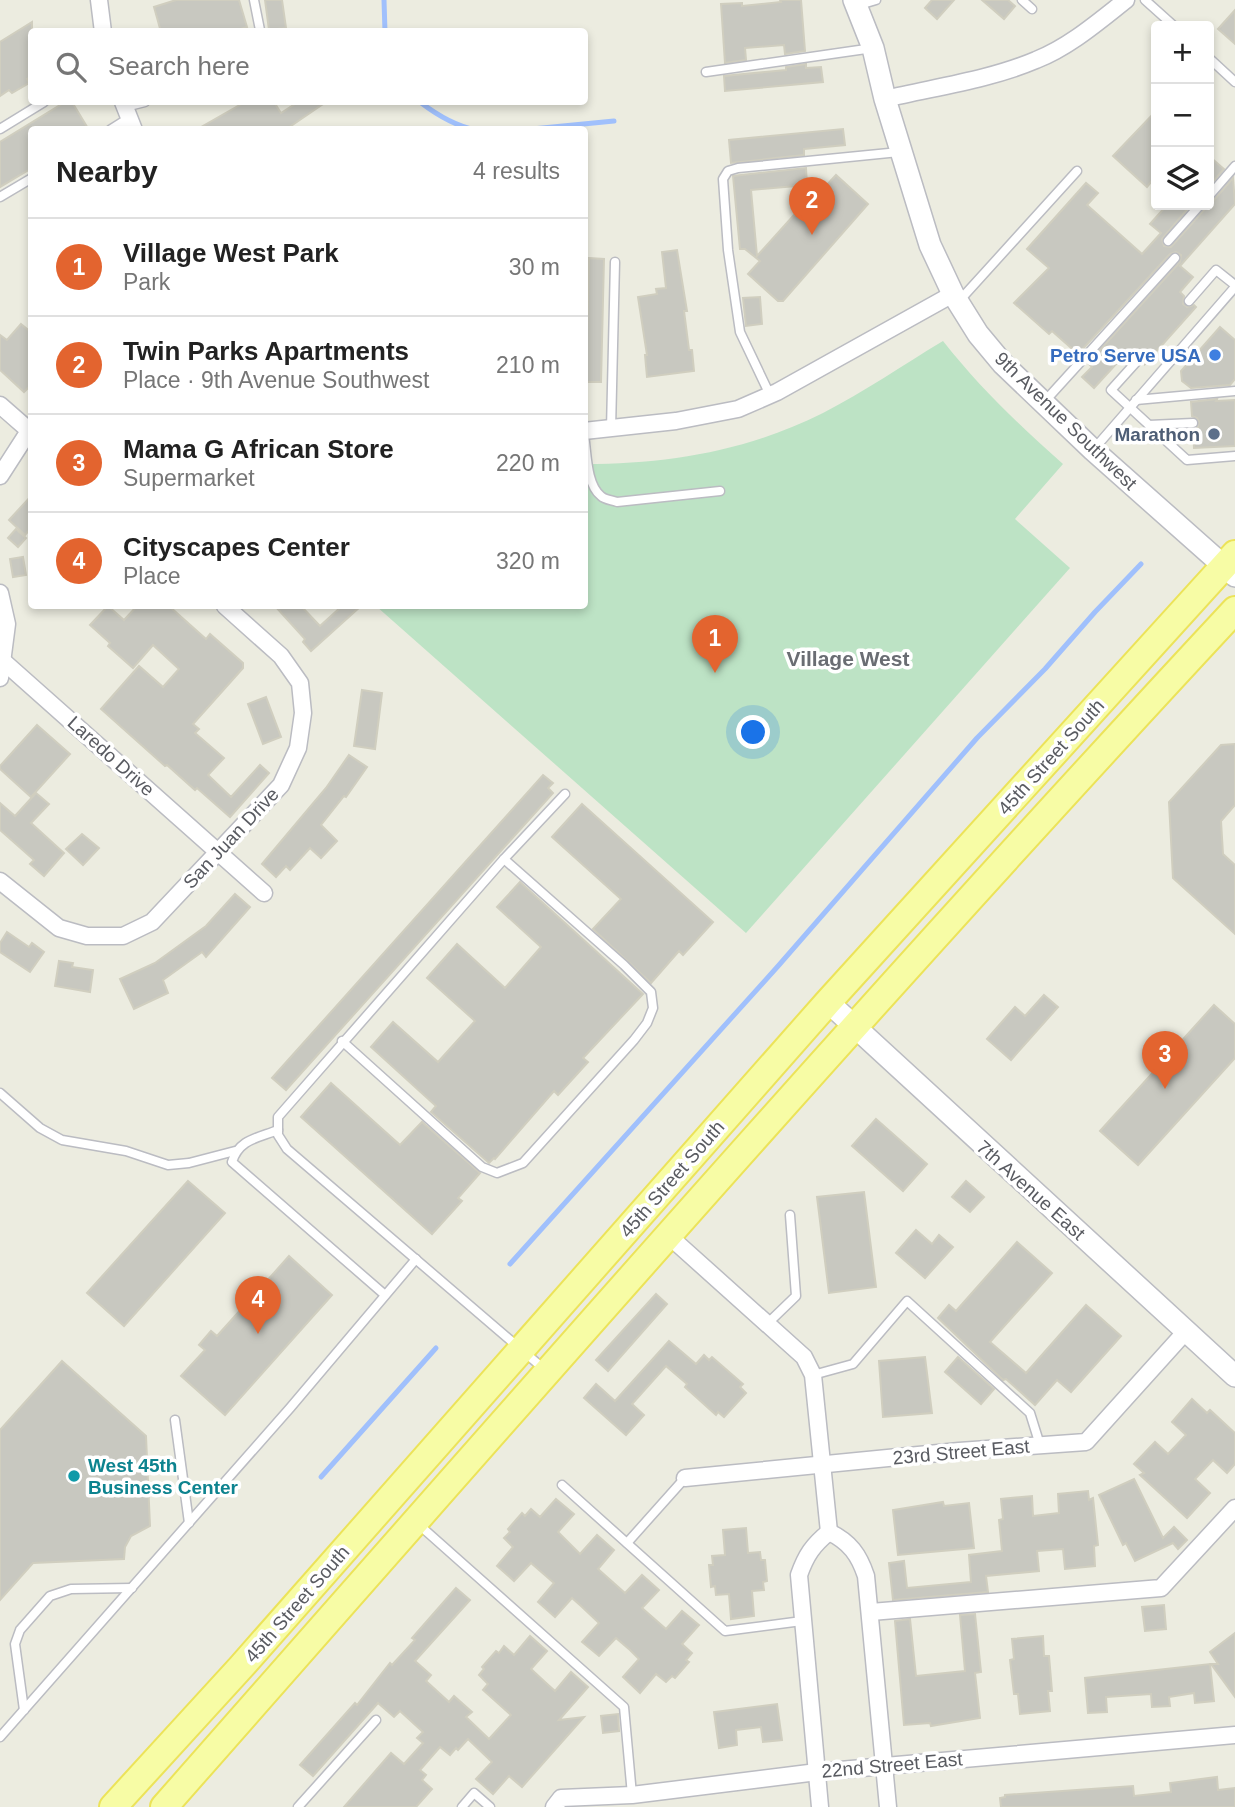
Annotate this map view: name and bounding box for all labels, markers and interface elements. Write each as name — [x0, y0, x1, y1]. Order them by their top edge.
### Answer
map controls — [1151, 21, 1214, 210]
button: + — [1151, 21, 1214, 84]
search box — [28, 28, 588, 105]
icon: search — [52, 48, 90, 86]
text: Search here — [108, 51, 250, 81]
button: − — [1151, 84, 1214, 147]
button: layers — [1151, 147, 1214, 210]
text: Nearby — [56, 155, 158, 188]
text: 4 results — [473, 158, 560, 184]
pin: 2 — [789, 177, 835, 235]
text: Village West Park — [123, 238, 339, 268]
text: 1 — [73, 254, 85, 280]
text: 30 m — [509, 254, 560, 280]
text: Park — [123, 269, 170, 295]
text: Twin Parks Apartments — [123, 336, 409, 366]
place label: Petro Serve USA — [1050, 345, 1201, 366]
marker: Petro Serve USA — [1207, 347, 1223, 363]
street label: 9th Avenue Southwest — [991, 348, 1142, 495]
text: 2 — [73, 352, 85, 378]
text: 210 m — [496, 352, 560, 378]
text: Place · 9th Avenue Southwest — [123, 367, 429, 393]
place label: Marathon — [1115, 424, 1200, 445]
marker: Marathon — [1206, 426, 1222, 442]
text: Mama G African Store — [123, 434, 394, 464]
text: 3 — [73, 450, 85, 476]
text: 220 m — [496, 450, 560, 476]
text: Supermarket — [123, 465, 255, 491]
text: Cityscapes Center — [123, 532, 350, 562]
text: 4 — [73, 548, 85, 574]
text: 320 m — [496, 548, 560, 574]
text: Place — [123, 563, 181, 589]
pin: 1 — [692, 615, 738, 673]
district label: Village West — [787, 647, 909, 670]
street label: 45th Street South — [994, 695, 1108, 819]
street label: Laredo Drive — [64, 712, 158, 800]
your location — [736, 715, 770, 749]
street label: San Juan Drive — [179, 783, 283, 893]
pin: 3 — [1142, 1031, 1188, 1089]
street label: 45th Street South — [616, 1116, 728, 1242]
street label: 7th Avenue East — [973, 1136, 1090, 1244]
pin: 4 — [235, 1276, 281, 1334]
street label: 23rd Street East — [892, 1435, 1031, 1468]
place label: West 45th Business Center — [88, 1455, 239, 1498]
marker: West 45th Business Center — [66, 1468, 82, 1484]
street label: 45th Street South — [241, 1541, 353, 1667]
street label: 22nd Street East — [821, 1748, 964, 1782]

